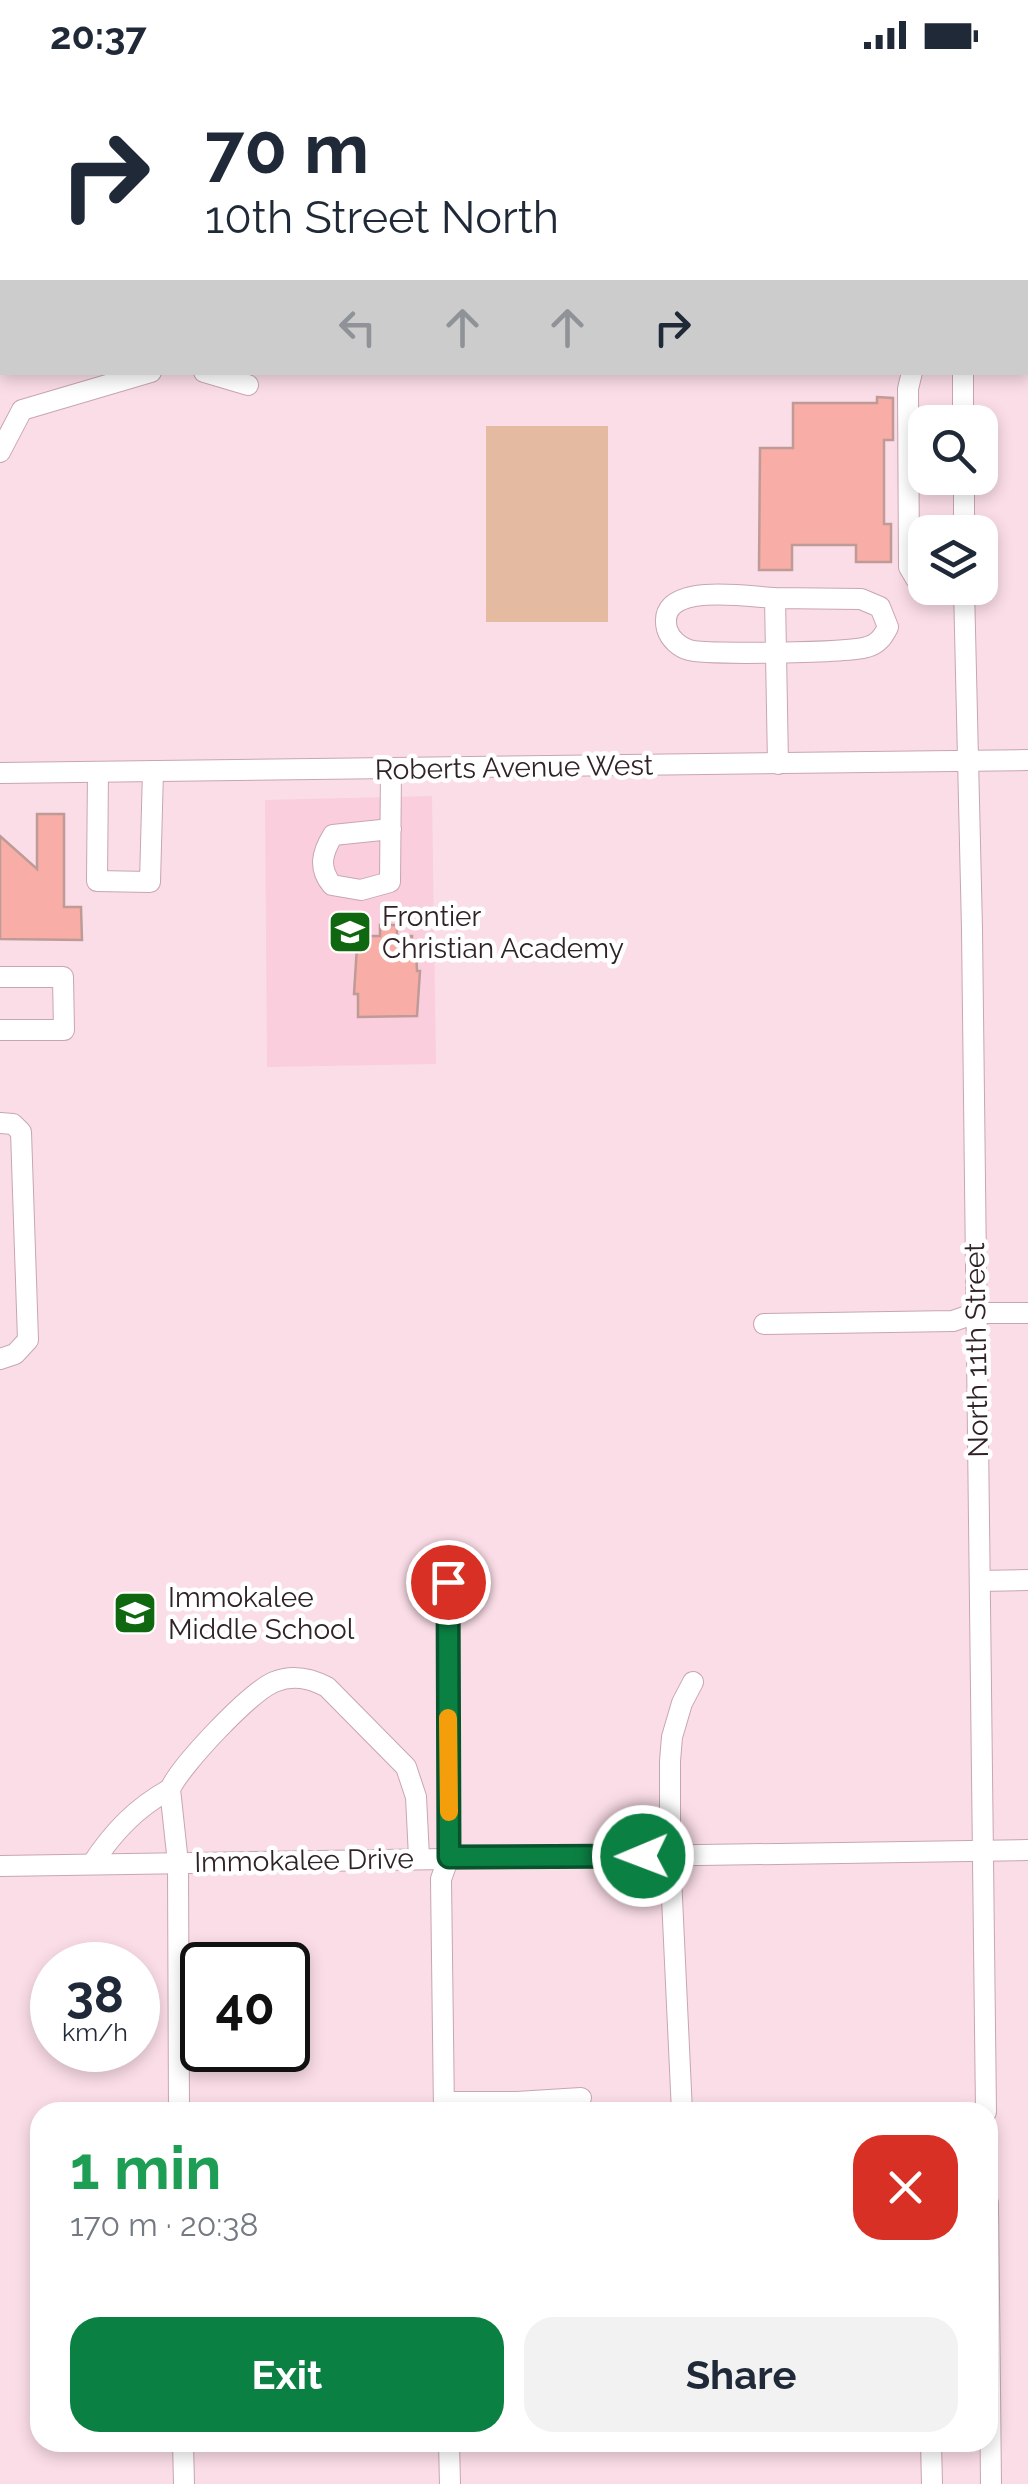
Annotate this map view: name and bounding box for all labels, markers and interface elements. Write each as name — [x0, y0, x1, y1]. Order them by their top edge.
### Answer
text: 20:37 — [50, 13, 147, 58]
text: 70 m — [205, 107, 369, 189]
icon: right — [40, 110, 170, 240]
text: 10th Street North — [205, 191, 559, 244]
icon: left — [330, 300, 385, 355]
icon: ahead — [435, 300, 490, 355]
icon: ahead — [540, 300, 595, 355]
icon: right — [645, 300, 700, 355]
map controls — [908, 405, 998, 605]
button: search — [908, 405, 998, 495]
button: layers — [908, 515, 998, 605]
street label: Roberts Avenue West — [375, 749, 654, 786]
place label: Frontier Christian Academy — [382, 900, 624, 965]
school or university icon: Frontier Christian Academy — [327, 909, 373, 955]
street label: North 11th Street — [958, 1242, 995, 1458]
pin — [406, 1540, 491, 1625]
icon: arrive — [421, 1555, 476, 1610]
place label: Immokalee Middle School — [168, 1581, 355, 1646]
school or university icon: Immokalee Middle School — [112, 1590, 158, 1636]
position arrow — [591, 1804, 695, 1908]
street label: Immokalee Drive — [194, 1842, 414, 1879]
speed limit sign: 40 — [180, 1942, 310, 2072]
text: 38 — [66, 1965, 124, 2024]
text: km/h — [62, 2017, 128, 2047]
text: 1 min — [70, 2133, 221, 2203]
button: close — [853, 2135, 958, 2240]
text: 170 m · 20:38 — [70, 2206, 258, 2243]
button: Exit — [70, 2317, 504, 2432]
button: Share — [524, 2317, 958, 2432]

